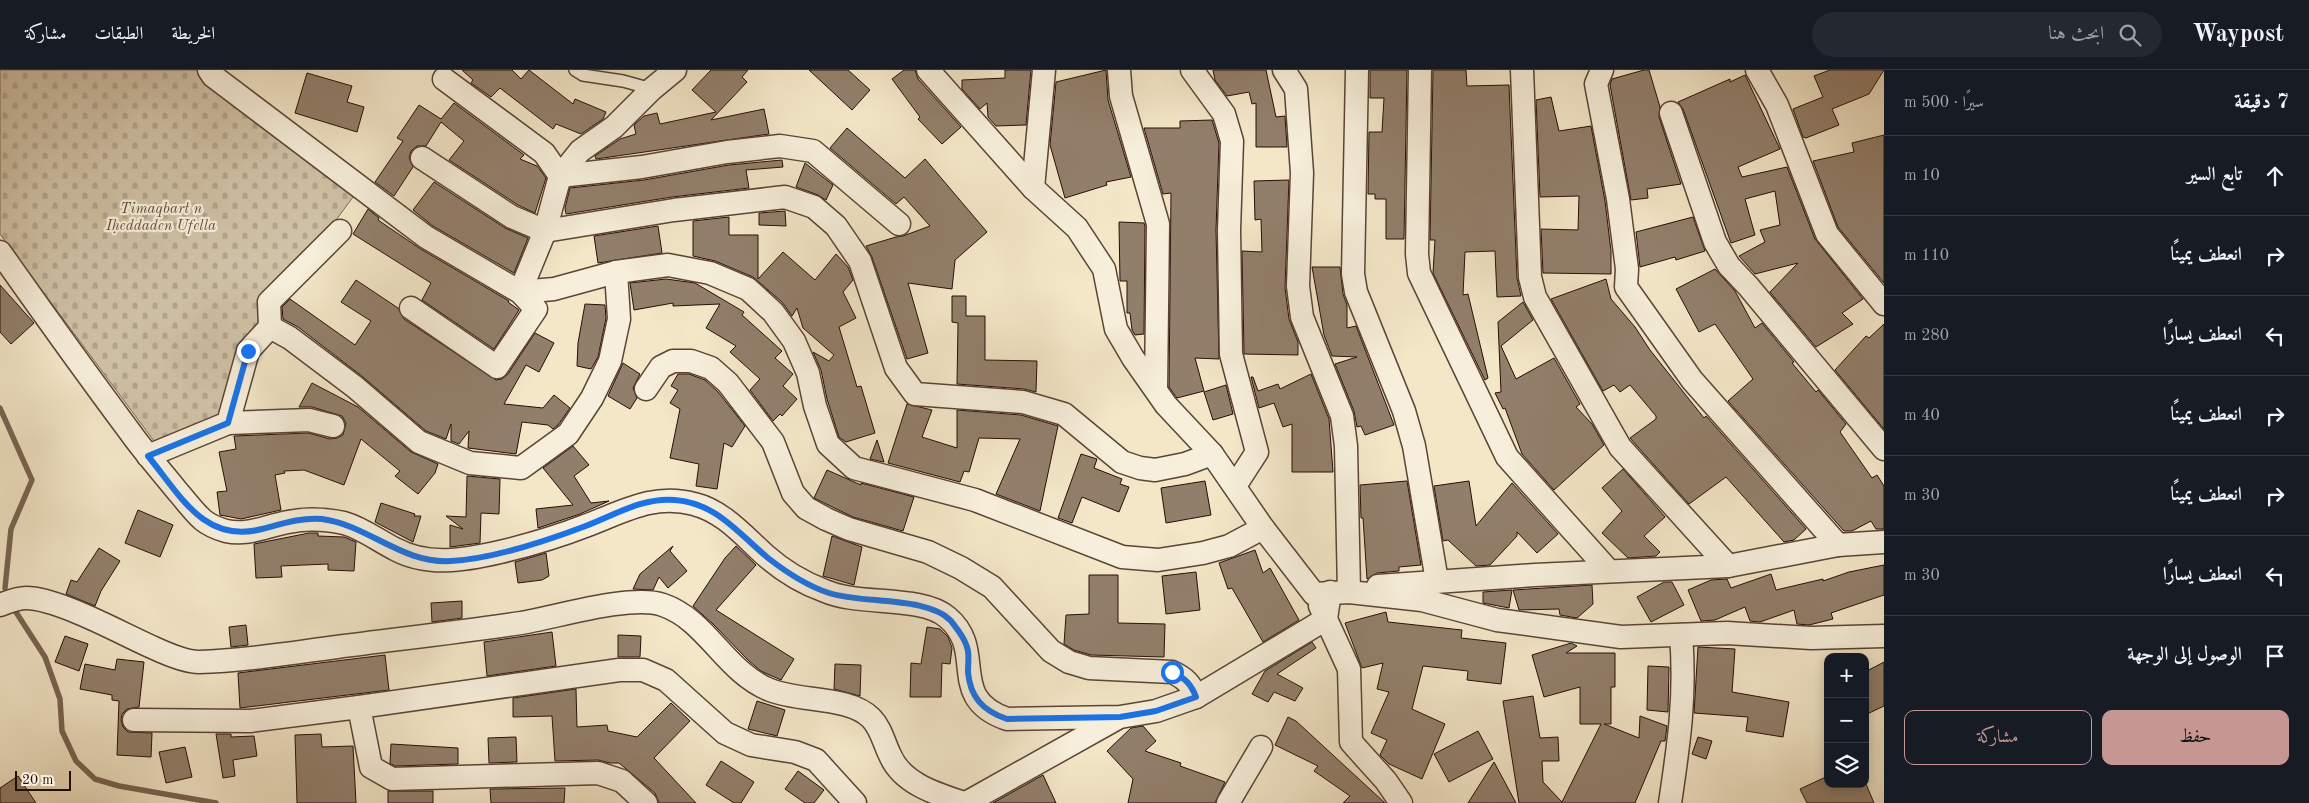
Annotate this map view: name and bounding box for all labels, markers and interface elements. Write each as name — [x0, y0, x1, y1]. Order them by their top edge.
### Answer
search box — [1812, 12, 2162, 57]
icon: search — [2116, 21, 2144, 49]
text: Waypost — [2192, 23, 2284, 47]
text: مشاركة — [25, 25, 66, 43]
text: الطبقات — [94, 25, 143, 43]
text: الخريطة — [171, 25, 215, 43]
text: ابحث هنا — [2048, 25, 2104, 44]
text: 7 دقيقة — [2234, 92, 2289, 113]
text: سيرًا · 500 m — [1904, 95, 1984, 111]
icon: ahead — [2261, 162, 2289, 190]
text: تابع السير — [2187, 166, 2242, 185]
text: 10 m — [1904, 168, 1940, 184]
park label: Timaqbart n Iḥeddaden Ufella — [105, 202, 216, 234]
icon: right — [2261, 242, 2289, 270]
text: انعطف يمينًا — [2170, 246, 2242, 265]
text: 110 m — [1904, 248, 1949, 264]
icon: left — [2261, 322, 2289, 350]
text: انعطف يسارًا — [2163, 326, 2242, 345]
text: 280 m — [1904, 328, 1949, 344]
route end — [237, 340, 260, 363]
icon: right — [2261, 402, 2289, 430]
text: انعطف يمينًا — [2170, 406, 2242, 425]
text: 40 m — [1904, 408, 1940, 424]
icon: right — [2261, 482, 2289, 510]
text: انعطف يمينًا — [2170, 486, 2242, 505]
text: 30 m — [1904, 488, 1940, 504]
icon: left — [2261, 562, 2289, 590]
text: انعطف يسارًا — [2163, 566, 2242, 585]
text: 30 m — [1904, 568, 1940, 584]
icon: arrive — [2261, 642, 2289, 670]
text: الوصول إلى الوجهة — [2127, 646, 2242, 665]
map controls — [1824, 653, 1869, 788]
button: + — [1824, 653, 1869, 698]
route start — [1161, 661, 1184, 684]
button: − — [1824, 698, 1869, 743]
button: مشاركة — [1904, 710, 2092, 765]
button: حفظ — [2102, 710, 2289, 765]
button: layers — [1824, 743, 1869, 788]
scale bar — [15, 768, 71, 791]
text: 20 m — [22, 773, 53, 787]

